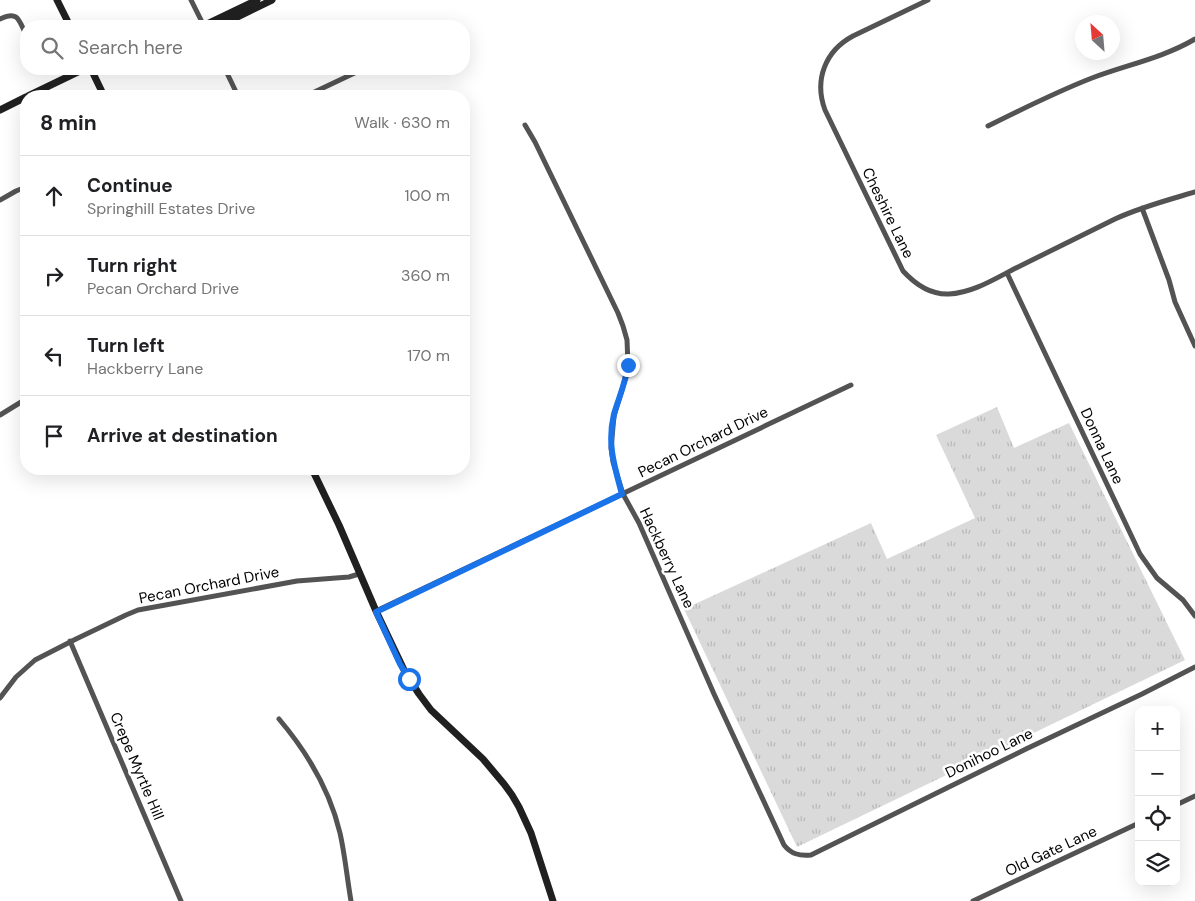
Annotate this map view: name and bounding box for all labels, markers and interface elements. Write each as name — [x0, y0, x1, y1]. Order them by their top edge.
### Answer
north arrow — [1075, 15, 1120, 60]
search box — [20, 20, 470, 75]
icon: search — [38, 34, 66, 62]
text: Search here — [78, 35, 183, 60]
text: 8 min — [40, 109, 97, 137]
text: Walk · 630 m — [354, 112, 450, 133]
street label: Cheshire Lane — [857, 164, 919, 262]
text: Continue — [87, 173, 173, 198]
icon: ahead — [40, 182, 68, 210]
text: 100 m — [405, 185, 450, 206]
text: Springhill Estates Drive — [87, 198, 255, 219]
text: Turn right — [87, 253, 177, 278]
icon: right — [40, 262, 68, 290]
text: 360 m — [401, 265, 450, 286]
text: Pecan Orchard Drive — [87, 278, 239, 299]
text: Turn left — [87, 333, 165, 358]
icon: left — [40, 342, 68, 370]
text: 170 m — [407, 345, 450, 366]
route end — [617, 354, 640, 377]
text: Hackberry Lane — [87, 358, 203, 379]
street label: Pecan Orchard Drive — [635, 402, 771, 482]
street label: Donna Lane — [1076, 405, 1128, 487]
icon: arrive — [40, 422, 68, 450]
text: Arrive at destination — [87, 423, 278, 448]
street label: Hackberry Lane — [635, 504, 699, 612]
street label: Pecan Orchard Drive — [137, 562, 281, 608]
route start — [398, 668, 421, 691]
map controls — [1135, 706, 1180, 886]
button: + — [1135, 706, 1180, 751]
street label: Crepe Myrtle Hill — [105, 709, 169, 823]
street label: Donihoo Lane — [942, 723, 1036, 783]
button: − — [1135, 751, 1180, 796]
button: locate — [1135, 796, 1180, 841]
street label: Old Gate Lane — [1002, 821, 1100, 881]
button: layers — [1135, 841, 1180, 886]

